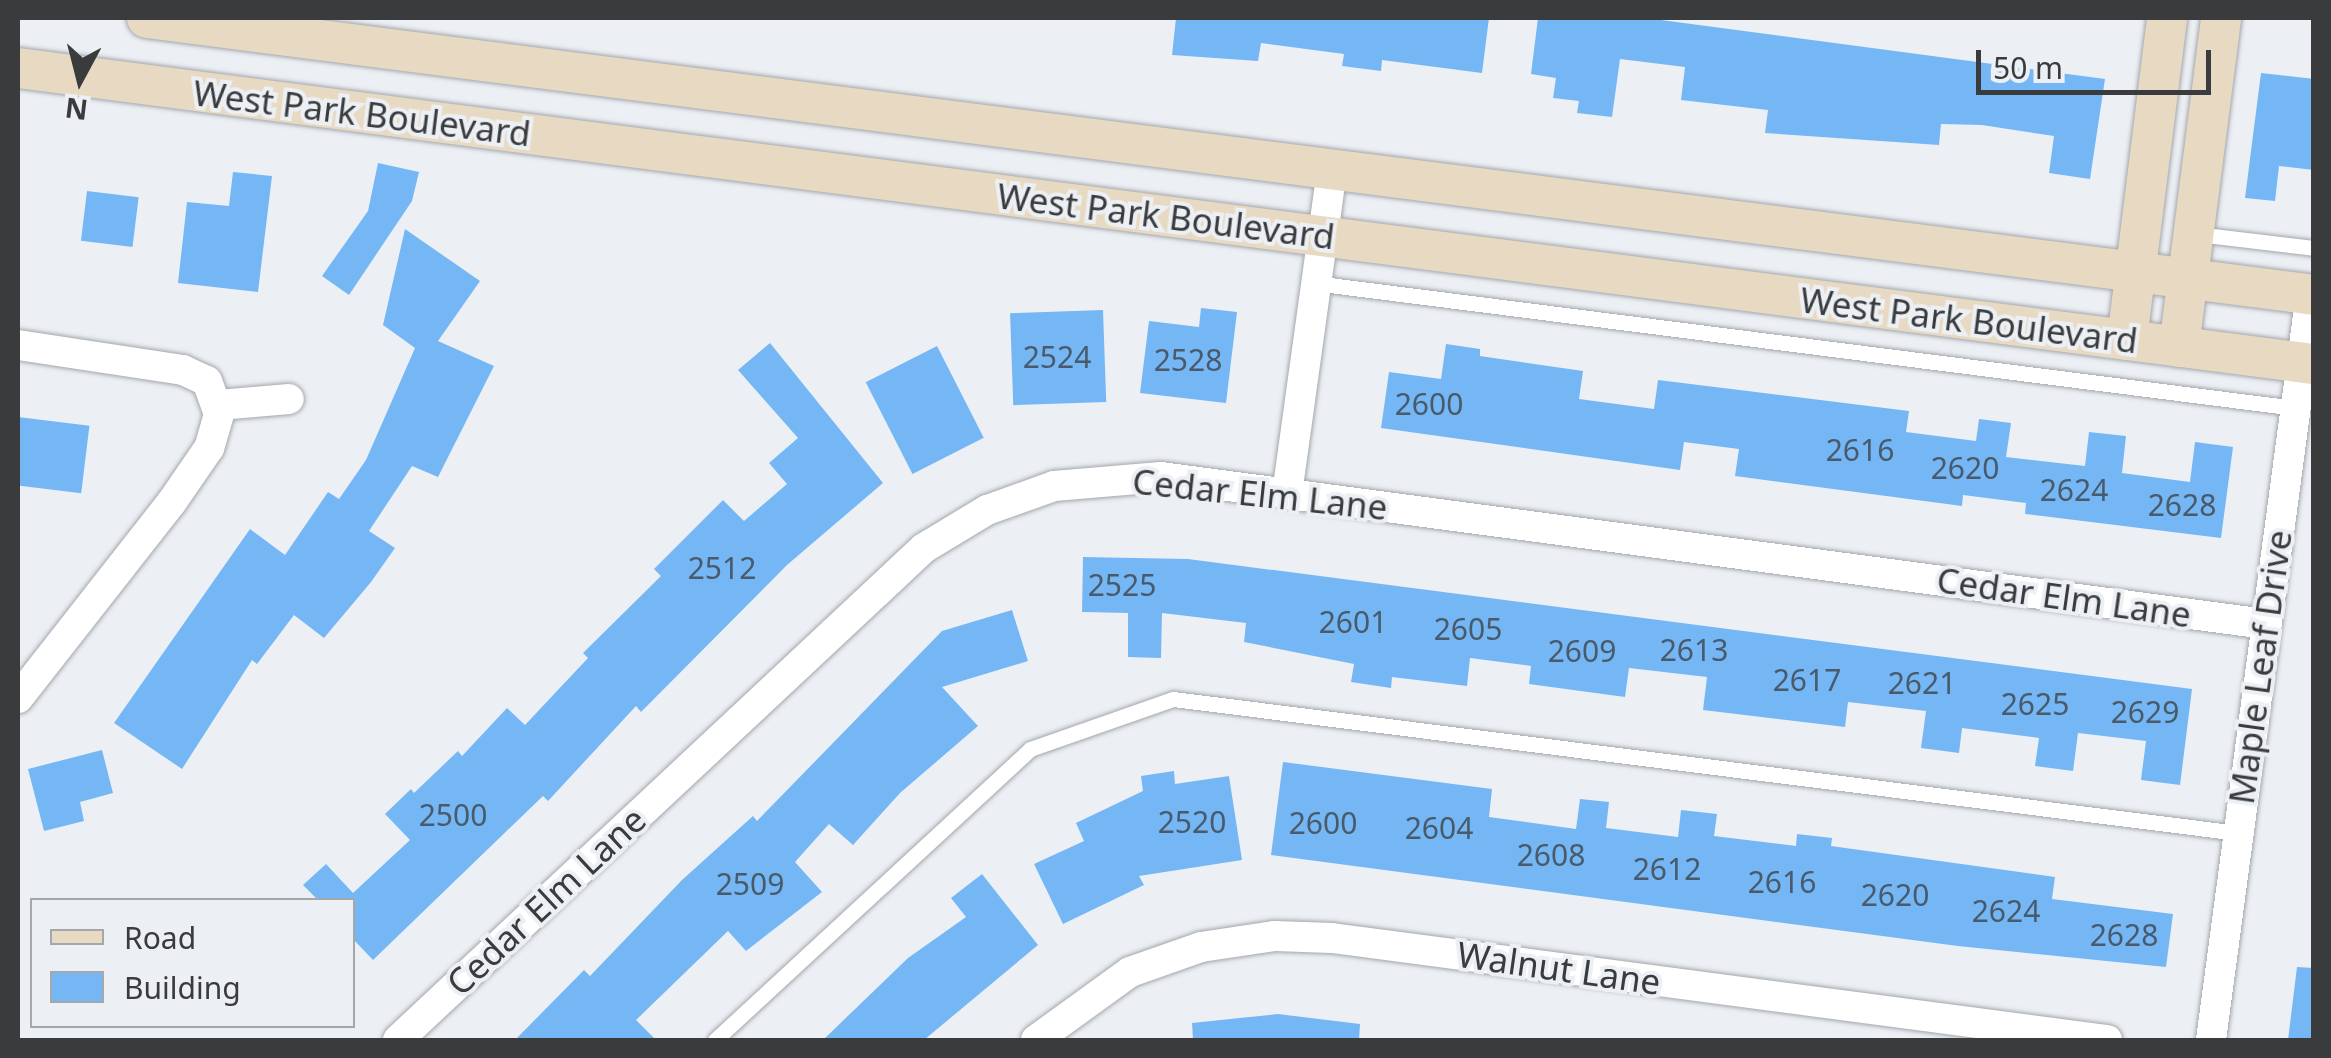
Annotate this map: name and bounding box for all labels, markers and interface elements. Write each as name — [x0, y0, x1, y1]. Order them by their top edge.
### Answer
north arrow — [30, 30, 130, 130]
scale bar — [1981, 30, 2216, 92]
text: 50 m — [1993, 47, 2063, 88]
street label: West Park Boulevard — [191, 71, 533, 155]
text: N — [63, 90, 90, 130]
street label: West Park Boulevard — [995, 174, 1337, 258]
street label: West Park Boulevard — [1798, 278, 2140, 362]
house number: 2524 — [1023, 339, 1091, 375]
house number: 2528 — [1154, 342, 1222, 378]
house number: 2600 — [1395, 386, 1463, 422]
house number: 2616 — [1826, 432, 1894, 468]
house number: 2620 — [1931, 450, 1999, 486]
street label: Cedar Elm Lane — [1130, 460, 1390, 528]
house number: 2624 — [2040, 472, 2108, 508]
house number: 2628 — [2148, 487, 2216, 523]
street label: Maple Leaf Drive — [2220, 527, 2300, 807]
house number: 2512 — [688, 550, 756, 586]
street label: Cedar Elm Lane — [1934, 558, 2194, 636]
house number: 2525 — [1088, 567, 1156, 603]
house number: 2601 — [1319, 604, 1387, 640]
house number: 2605 — [1434, 611, 1502, 647]
house number: 2613 — [1660, 632, 1728, 668]
house number: 2609 — [1548, 633, 1616, 669]
house number: 2617 — [1773, 662, 1841, 698]
house number: 2621 — [1888, 665, 1956, 701]
house number: 2625 — [2001, 686, 2069, 722]
house number: 2629 — [2111, 694, 2179, 730]
house number: 2500 — [419, 797, 487, 833]
street label: Cedar Elm Lane — [438, 798, 654, 1004]
house number: 2520 — [1158, 804, 1226, 840]
house number: 2600 — [1289, 805, 1357, 841]
house number: 2604 — [1405, 810, 1473, 846]
house number: 2608 — [1517, 837, 1585, 873]
house number: 2612 — [1633, 851, 1701, 887]
house number: 2616 — [1748, 864, 1816, 900]
house number: 2509 — [716, 866, 784, 902]
house number: 2620 — [1861, 877, 1929, 913]
house number: 2624 — [1972, 893, 2040, 929]
legend — [30, 898, 355, 1028]
text: Road — [124, 917, 196, 958]
house number: 2628 — [2090, 917, 2158, 953]
street label: Walnut Lane — [1455, 933, 1663, 1003]
text: Building — [124, 967, 241, 1008]

